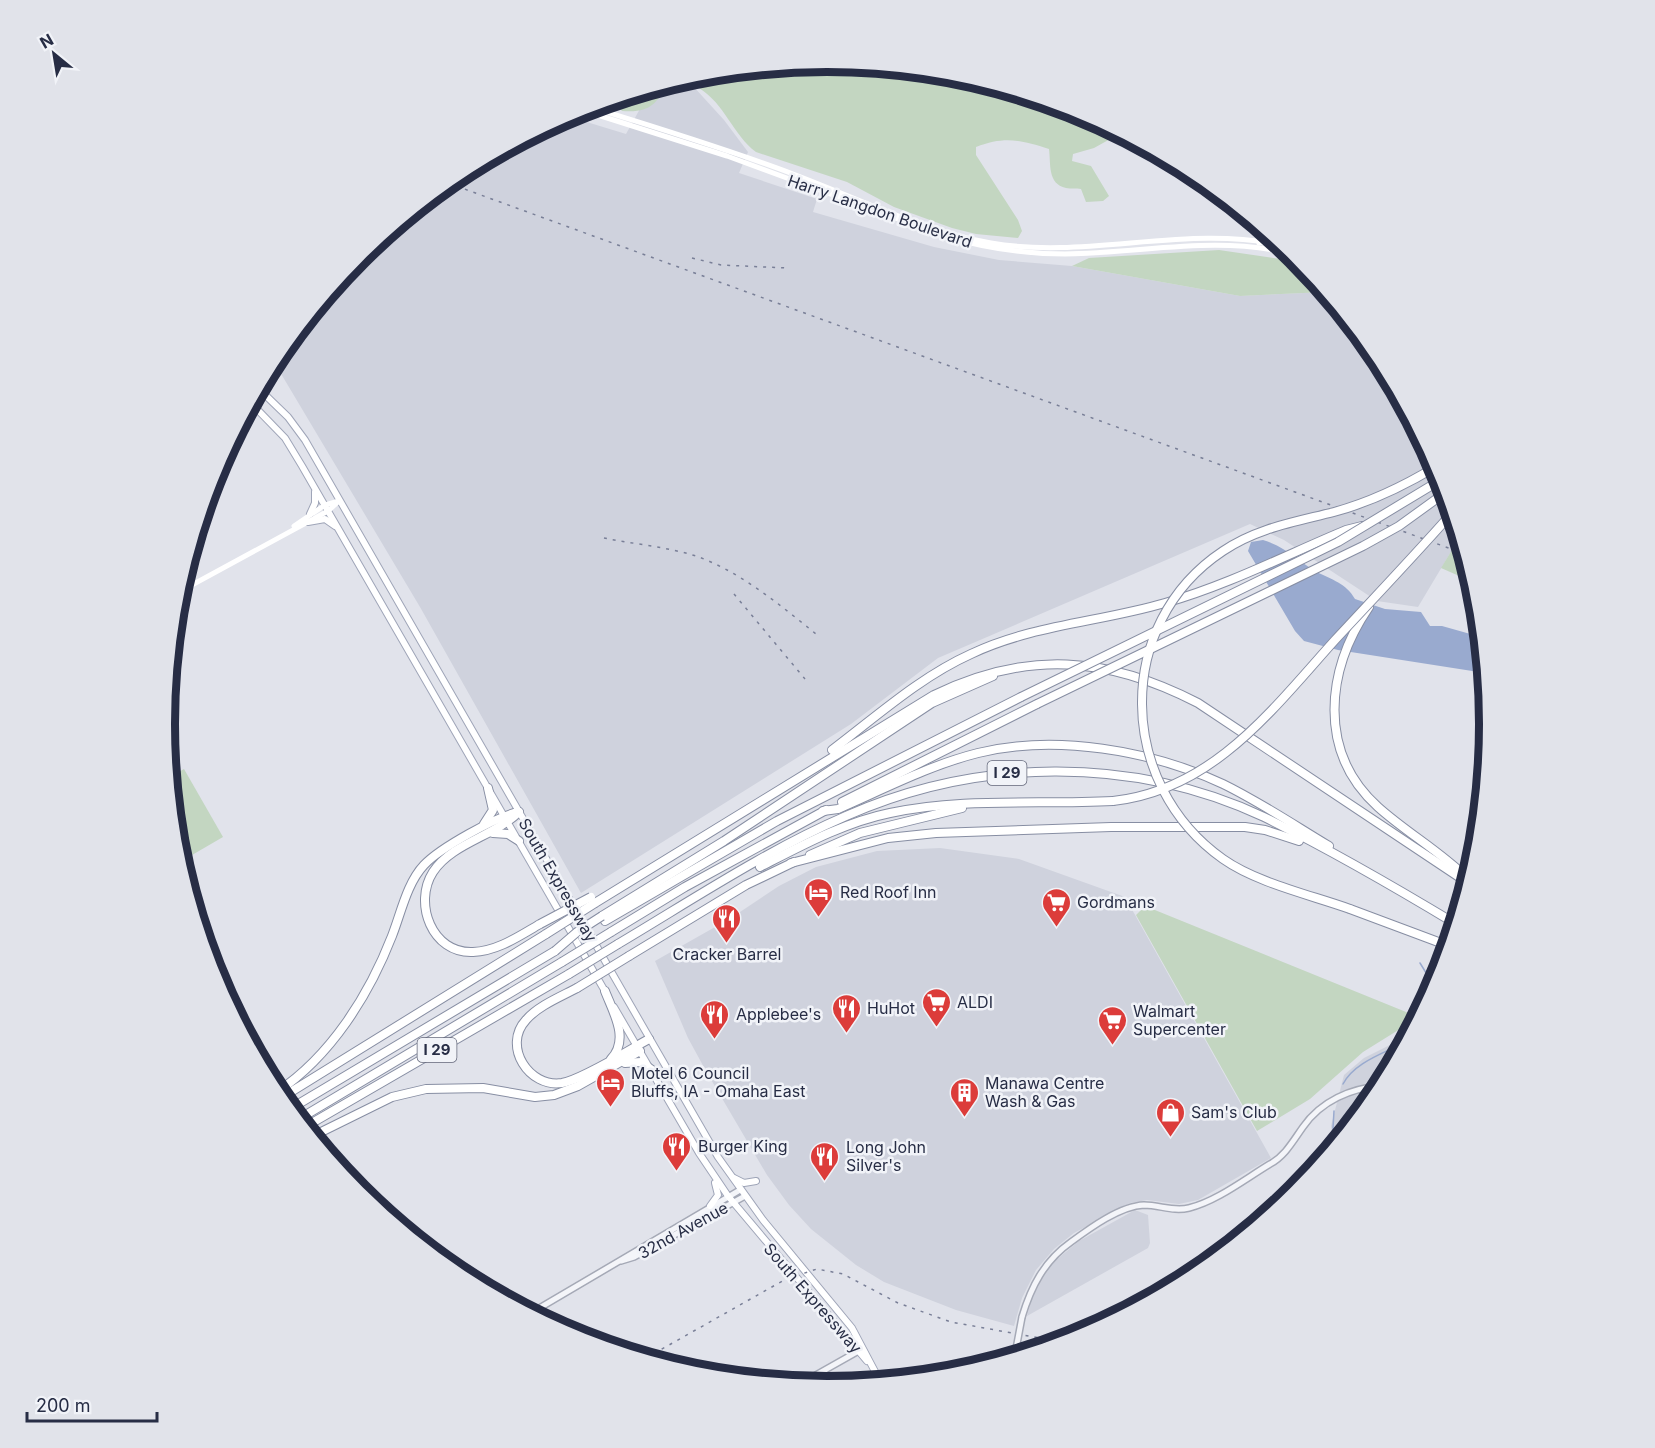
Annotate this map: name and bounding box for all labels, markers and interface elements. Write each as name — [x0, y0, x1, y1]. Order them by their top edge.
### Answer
north arrow — [24, 24, 84, 84]
text: N — [36, 29, 57, 53]
street label: Harry Langdon Boulevard — [785, 170, 975, 252]
road number: I 29 — [988, 761, 1026, 785]
street label: South Expressway — [514, 815, 602, 945]
hotel icon: Red Roof Inn — [803, 876, 835, 918]
place label: Red Roof Inn — [840, 882, 937, 902]
supermarket icon: Gordmans — [1040, 886, 1072, 928]
place label: Gordmans — [1077, 892, 1155, 912]
restaurant icon: Cracker Barrel — [711, 902, 743, 944]
place label: Cracker Barrel — [673, 944, 781, 964]
supermarket icon: ALDI — [920, 986, 952, 1028]
restaurant icon: HuHot — [830, 992, 862, 1034]
place label: ALDI — [957, 992, 993, 1012]
restaurant icon: Applebee's — [699, 998, 731, 1040]
place label: HuHot — [867, 998, 915, 1018]
place label: Walmart Supercenter — [1133, 1001, 1226, 1039]
place label: Applebee's — [736, 1004, 821, 1024]
supermarket icon: Walmart Supercenter — [1096, 1004, 1128, 1046]
road number: I 29 — [418, 1038, 456, 1062]
place label: Motel 6 Council Bluffs, IA - Omaha East — [631, 1063, 805, 1101]
hotel icon: Motel 6 Council Bluffs, IA - Omaha East — [594, 1066, 626, 1108]
place label: Manawa Centre Wash & Gas — [985, 1073, 1104, 1111]
building icon: Manawa Centre Wash & Gas — [948, 1076, 980, 1118]
shop icon: Sam's Club — [1154, 1096, 1186, 1138]
place label: Sam's Club — [1191, 1102, 1277, 1122]
restaurant icon: Burger King — [661, 1130, 693, 1172]
place label: Burger King — [698, 1136, 788, 1156]
place label: Long John Silver's — [846, 1137, 926, 1175]
restaurant icon: Long John Silver's — [809, 1140, 841, 1182]
street label: 32nd Avenue — [635, 1197, 731, 1263]
street label: South Expressway — [760, 1239, 866, 1357]
scale bar — [27, 1385, 158, 1423]
text: 200 m — [36, 1395, 91, 1416]

